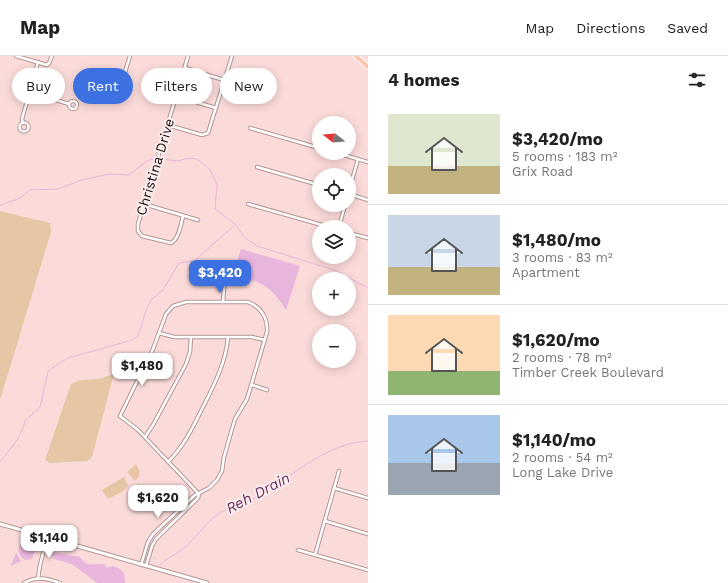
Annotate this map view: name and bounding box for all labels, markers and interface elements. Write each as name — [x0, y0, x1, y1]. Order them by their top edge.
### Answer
text: Map — [20, 16, 60, 39]
text: Map — [526, 20, 554, 36]
text: Directions — [576, 20, 645, 36]
text: Saved — [667, 20, 708, 36]
chip: Buy — [12, 68, 65, 104]
chip: Rent — [73, 68, 133, 104]
chip: Filters — [141, 68, 212, 104]
chip: New — [220, 68, 277, 104]
icon: filters — [686, 69, 708, 91]
text: 4 homes — [388, 70, 459, 90]
north arrow — [312, 116, 356, 160]
map controls — [312, 116, 356, 368]
street label: Christina Drive — [133, 117, 177, 217]
text: $3,420/mo — [512, 129, 603, 149]
icon: home — [420, 130, 468, 178]
text: 5 rooms · 183 m² — [512, 149, 617, 164]
text: Grix Road — [512, 164, 573, 179]
button: locate — [312, 168, 356, 212]
button: layers — [312, 220, 356, 264]
text: $1,480/mo — [512, 230, 601, 250]
icon: home — [420, 231, 468, 279]
text: 3 rooms · 83 m² — [512, 250, 613, 265]
pin: $3,420 — [187, 260, 253, 294]
text: $3,420 — [198, 265, 242, 280]
text: Apartment — [512, 265, 580, 280]
button: + — [312, 272, 356, 316]
button: − — [312, 324, 356, 368]
text: $1,620/mo — [512, 330, 600, 350]
icon: home — [420, 331, 468, 379]
text: 2 rooms · 78 m² — [512, 350, 612, 365]
pin: $1,480 — [109, 353, 175, 387]
text: $1,480 — [121, 358, 163, 373]
text: Timber Creek Boulevard — [512, 365, 664, 380]
text: $1,140/mo — [512, 430, 596, 450]
icon: home — [420, 431, 468, 479]
text: 2 rooms · 54 m² — [512, 450, 613, 465]
text: Long Lake Drive — [512, 465, 613, 480]
water label: Reh Drain — [223, 469, 293, 517]
pin: $1,620 — [125, 485, 191, 519]
text: $1,620 — [137, 490, 179, 505]
pin: $1,140 — [16, 525, 82, 559]
text: $1,140 — [30, 530, 68, 545]

